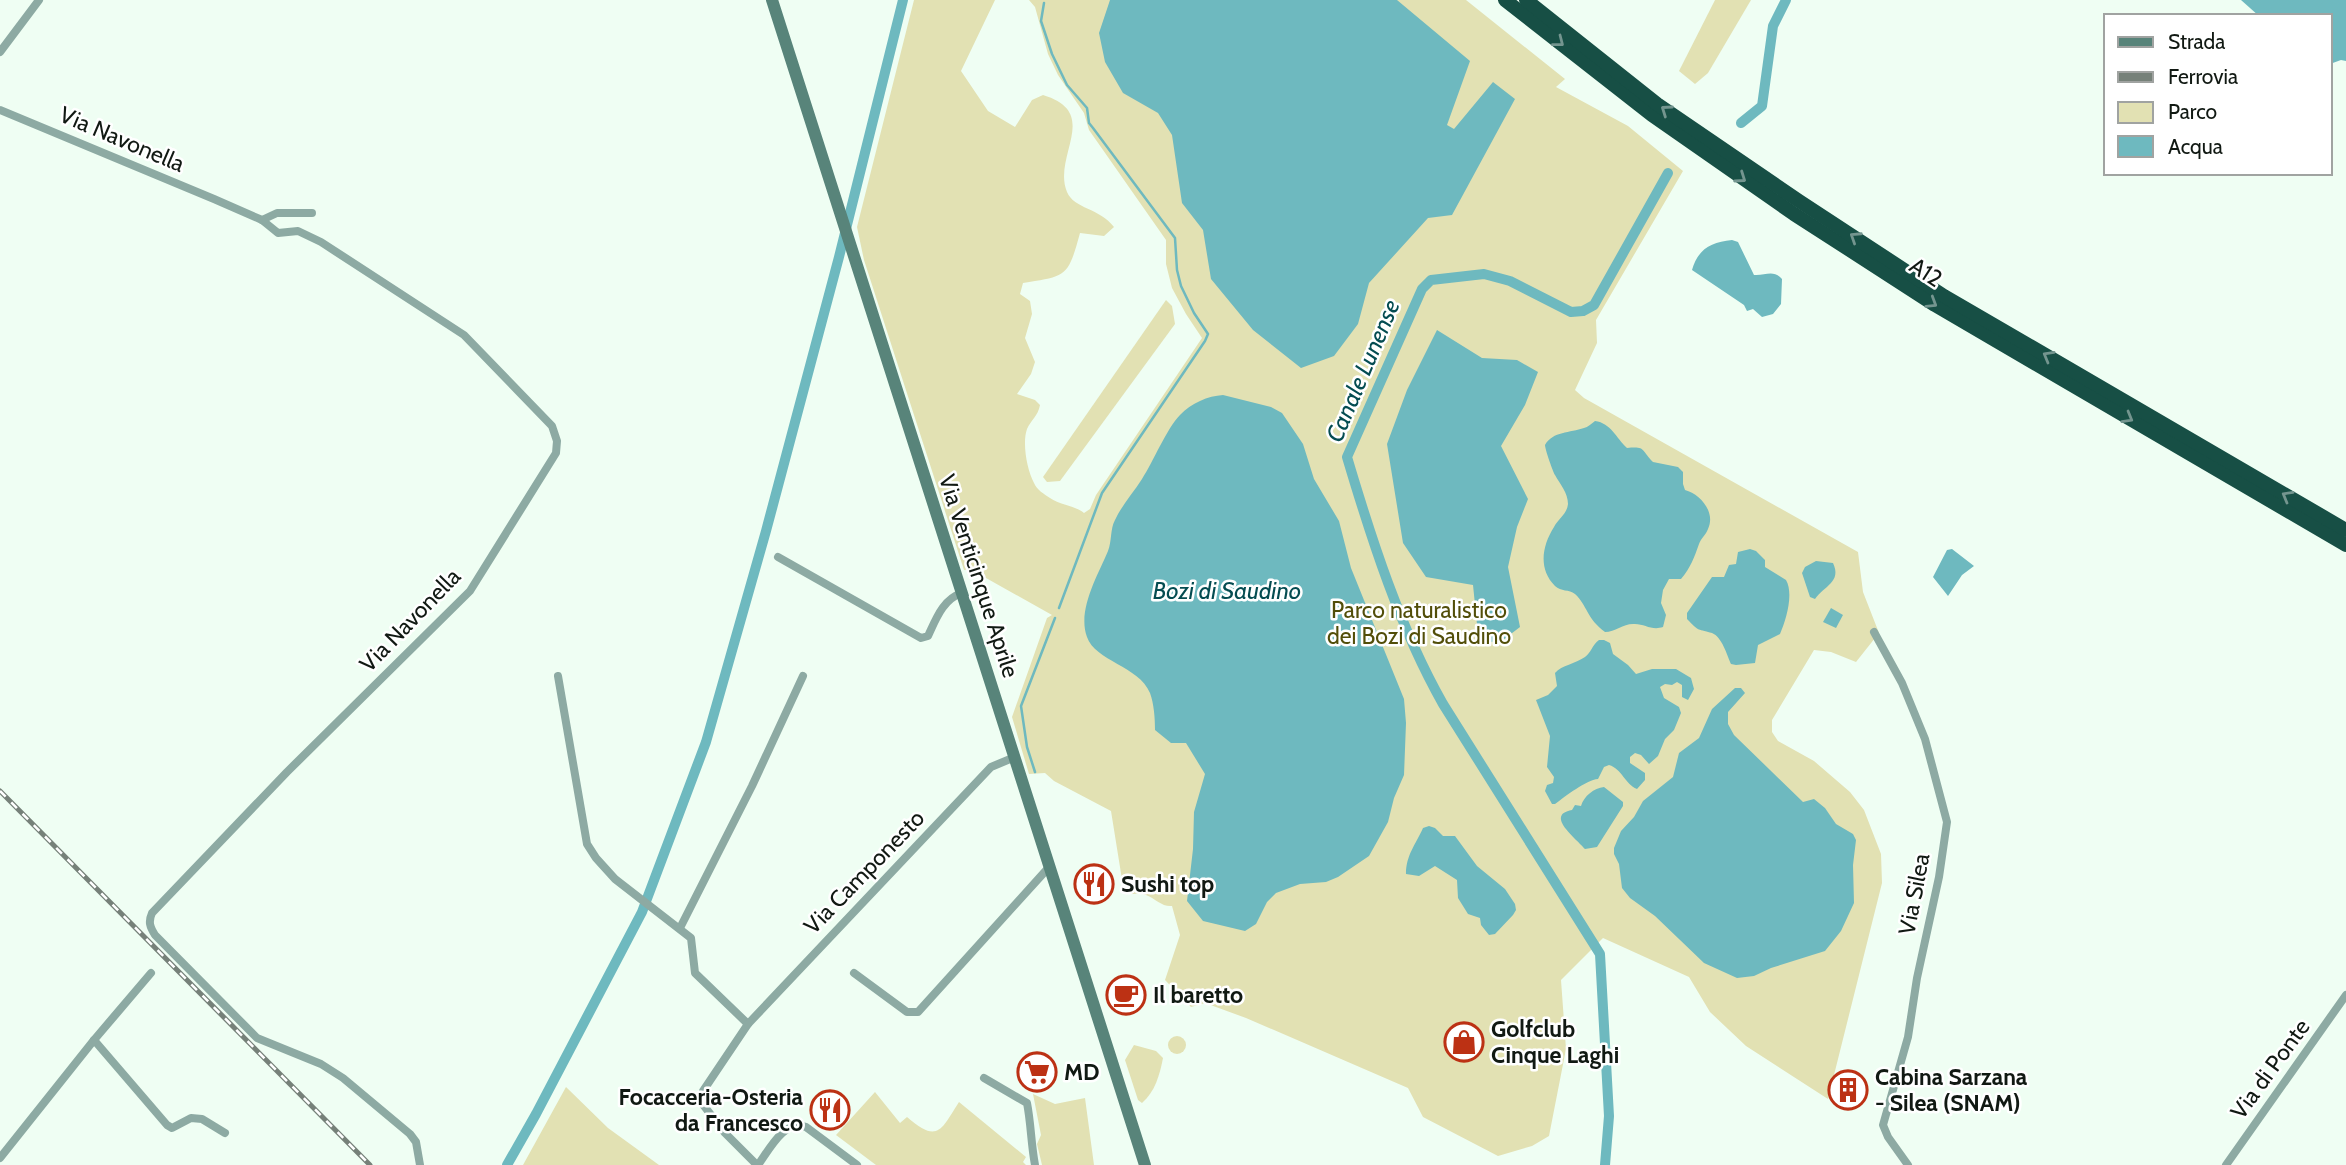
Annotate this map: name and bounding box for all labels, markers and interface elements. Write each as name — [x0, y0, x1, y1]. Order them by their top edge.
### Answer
legend — [2104, 14, 2332, 175]
text: Strada — [2168, 29, 2225, 54]
one-way arrow — [1551, 34, 1563, 47]
text: Ferrovia — [2168, 64, 2238, 89]
text: Parco — [2168, 99, 2217, 124]
street label: Via Navonella — [55, 100, 189, 178]
one-way arrow — [1661, 106, 1674, 118]
text: Acqua — [2168, 134, 2223, 159]
one-way arrow — [1734, 170, 1747, 183]
one-way arrow — [1849, 233, 1862, 246]
street label: A12 — [1904, 251, 1948, 293]
one-way arrow — [1924, 294, 1937, 307]
water label: Canale Lunense — [1320, 295, 1406, 446]
one-way arrow — [2043, 352, 2056, 365]
one-way arrow — [2120, 409, 2133, 422]
street label: Via Venticinque Aprile — [933, 471, 1025, 681]
one-way arrow — [2282, 491, 2294, 504]
street label: Via Navonella — [354, 562, 466, 678]
water label: Bozi di Saudino — [1153, 576, 1301, 605]
park label: Parco naturalistico dei Bozi di Saudino — [1327, 596, 1511, 650]
street label: Via Camponesto — [798, 804, 930, 940]
street label: Via Silea — [1892, 851, 1936, 937]
restaurant icon: Sushi top — [1073, 863, 1115, 905]
place label: Sushi top — [1121, 870, 1214, 898]
cafe icon: Il baretto — [1105, 974, 1147, 1016]
place label: Il baretto — [1153, 981, 1243, 1009]
street label: Via di Ponte — [2224, 1013, 2316, 1124]
place label: Golfclub Cinque Laghi — [1491, 1015, 1619, 1069]
shop icon: Golfclub Cinque Laghi — [1443, 1021, 1485, 1063]
supermarket icon: MD — [1016, 1051, 1058, 1093]
place label: MD — [1064, 1058, 1100, 1086]
place label: Cabina Sarzana - Silea (SNAM) — [1875, 1063, 2028, 1117]
building icon: Cabina Sarzana - Silea (SNAM) — [1827, 1069, 1869, 1111]
place label: Focacceria-Osteria da Francesco — [619, 1083, 804, 1137]
restaurant icon: Focacceria-Osteria da Francesco — [809, 1089, 851, 1131]

